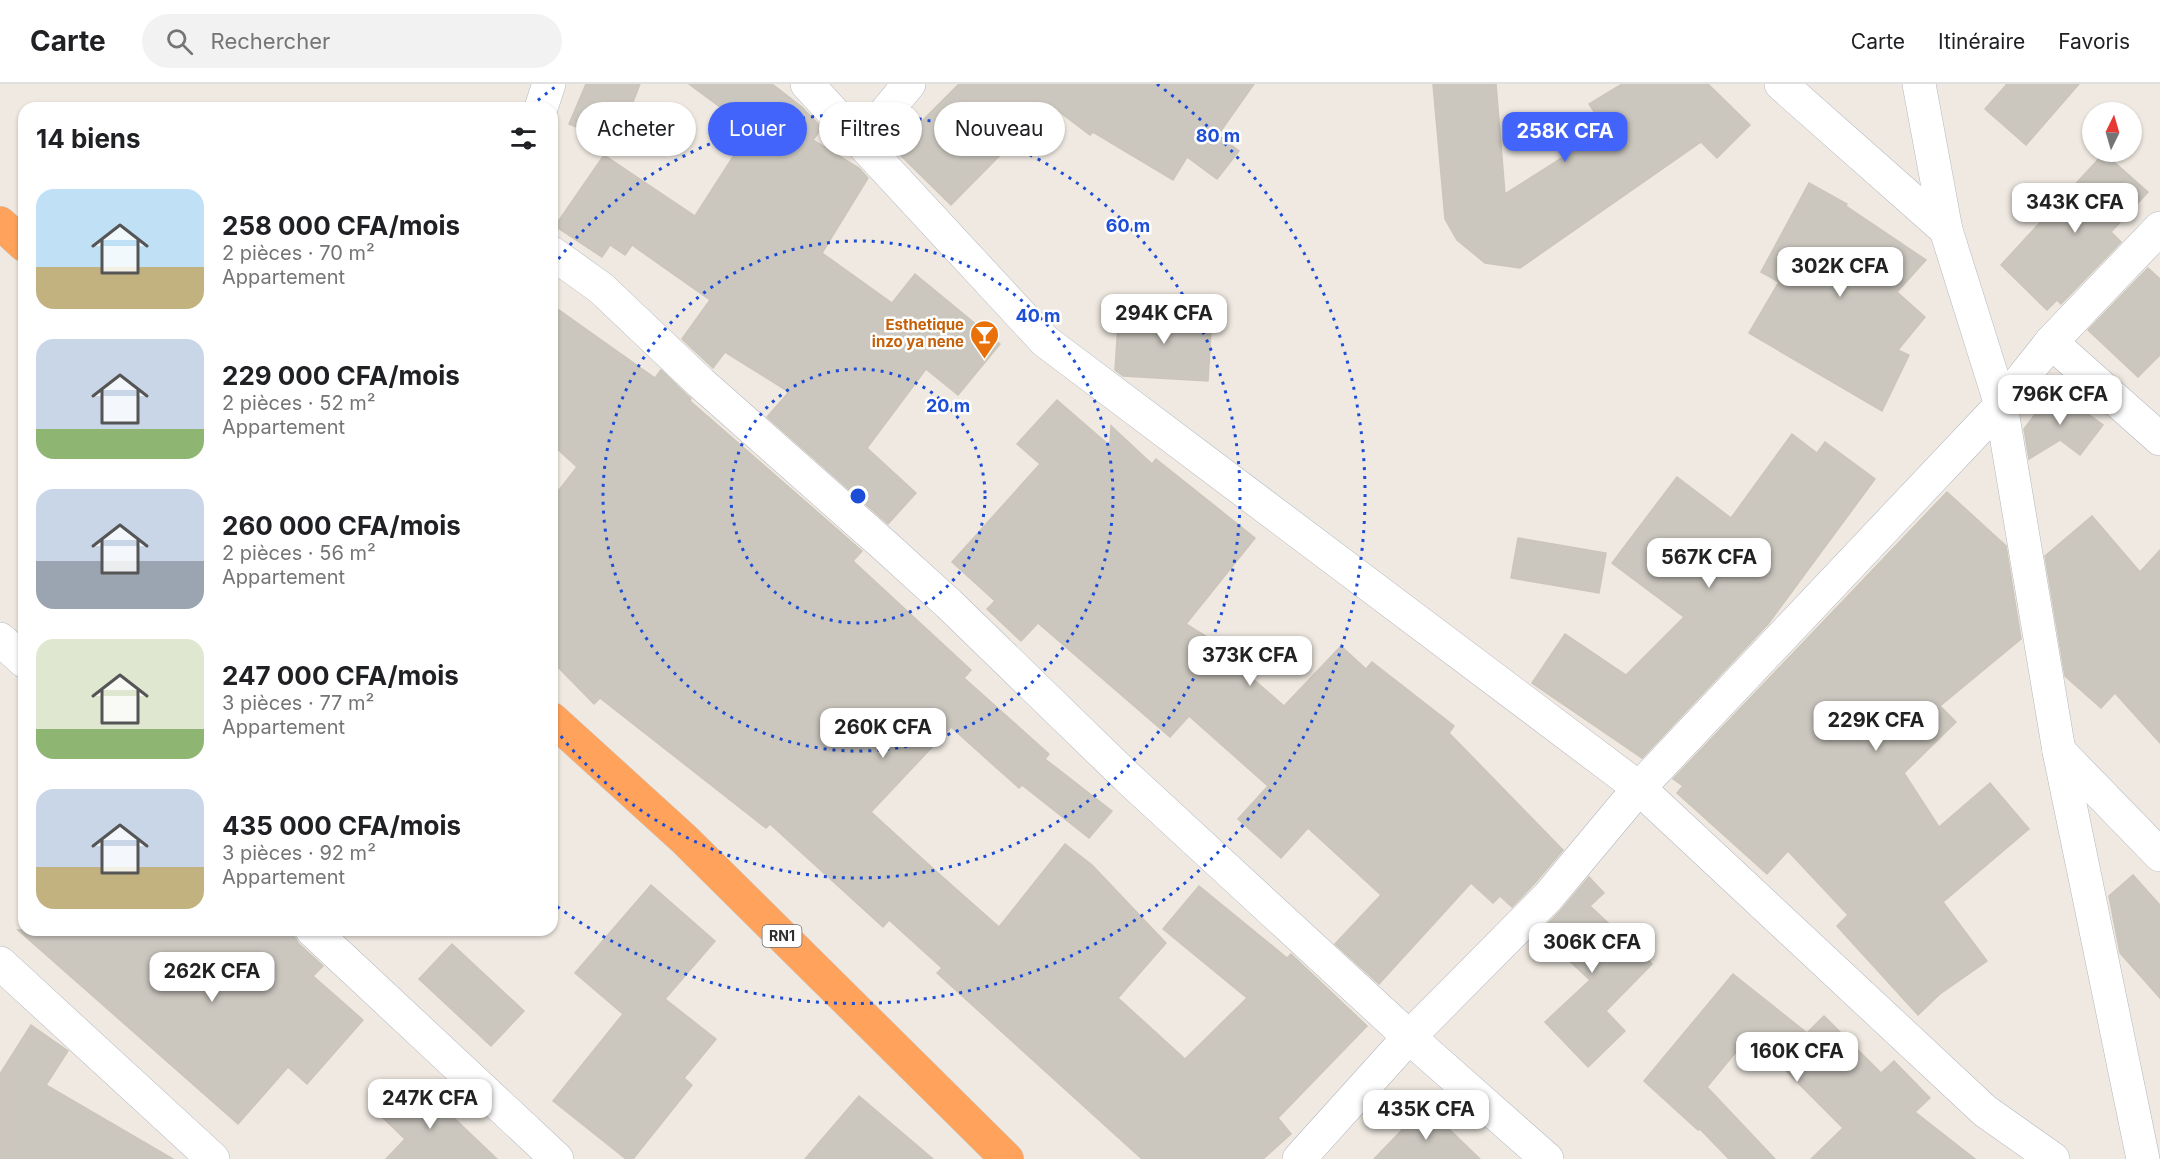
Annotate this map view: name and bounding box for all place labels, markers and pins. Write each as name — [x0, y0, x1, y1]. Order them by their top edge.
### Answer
pin: 258K CFA — [1503, 112, 1627, 163]
pin: 343K CFA — [2013, 183, 2137, 234]
pin: 302K CFA — [1778, 247, 1902, 298]
pin: 294K CFA — [1102, 294, 1226, 345]
place label: Esthetique inzo ya nene — [872, 315, 964, 351]
bar icon: Esthetique inzo ya nene — [969, 318, 1001, 360]
pin: 796K CFA — [1998, 375, 2122, 426]
centre of rings — [848, 486, 868, 506]
pin: 567K CFA — [1647, 538, 1771, 589]
pin: 373K CFA — [1188, 636, 1312, 687]
pin: 229K CFA — [1814, 701, 1938, 752]
pin: 260K CFA — [821, 708, 945, 759]
pin: 306K CFA — [1530, 923, 1654, 974]
pin: 262K CFA — [150, 952, 274, 1003]
pin: 160K CFA — [1735, 1032, 1859, 1083]
pin: 247K CFA — [368, 1079, 492, 1130]
pin: 435K CFA — [1364, 1090, 1488, 1141]

